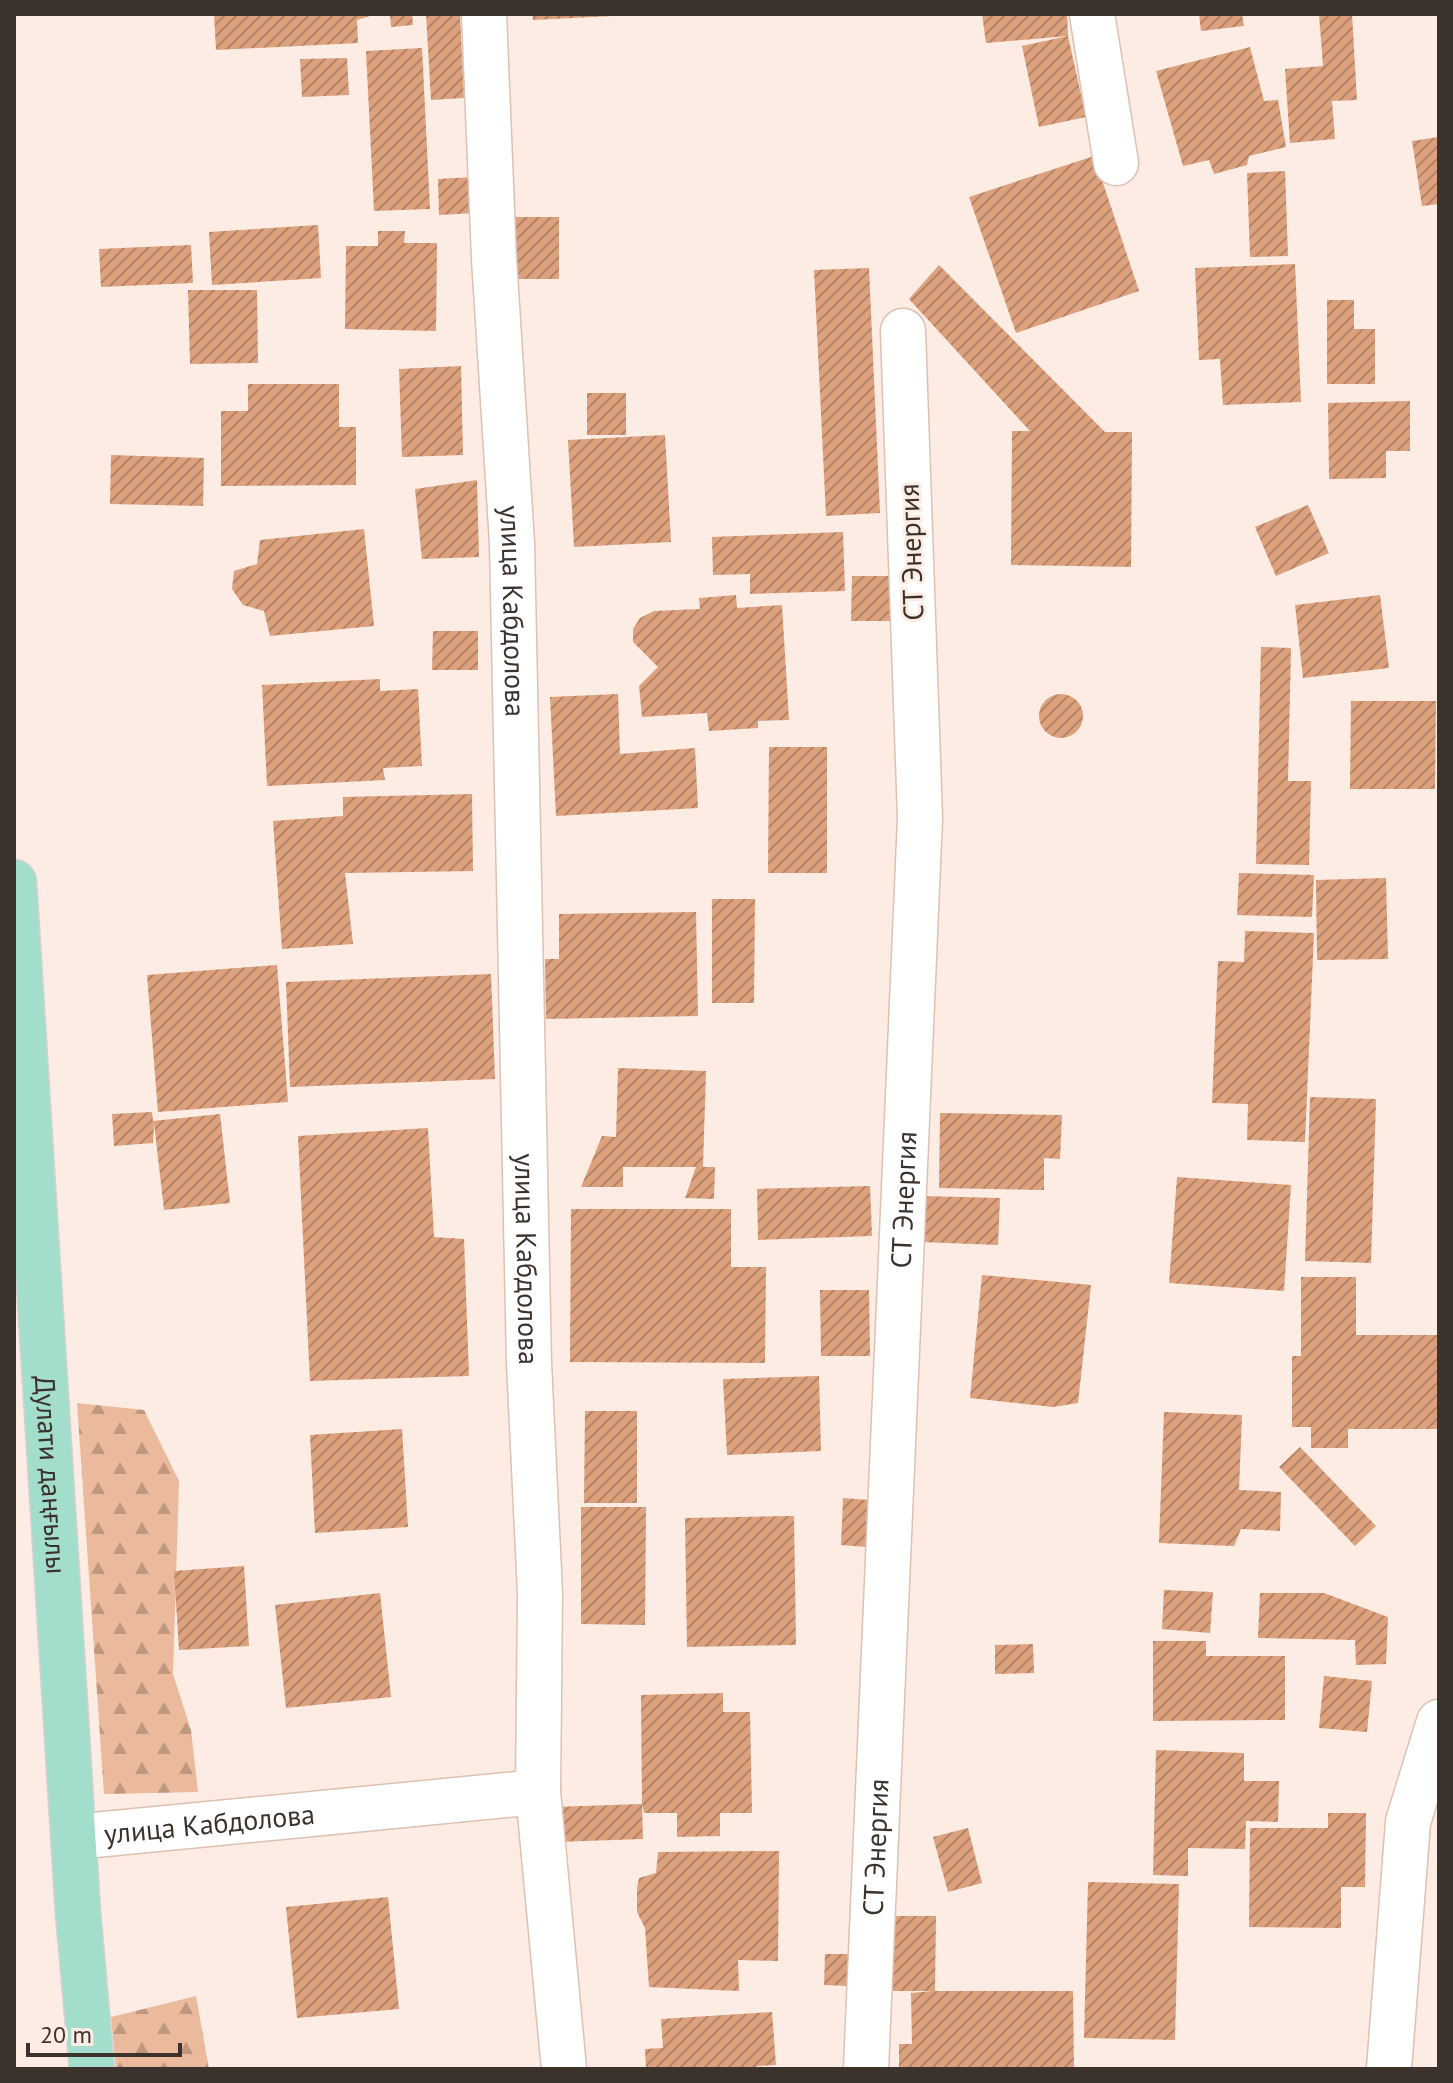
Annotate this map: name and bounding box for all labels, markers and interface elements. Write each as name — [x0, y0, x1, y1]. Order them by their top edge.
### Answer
street label: СТ Энергия — [890, 483, 931, 621]
street label: улица Кабдолова — [492, 504, 535, 717]
street label: СТ Энергия — [882, 1130, 924, 1269]
street label: улица Кабдолова — [507, 1153, 548, 1365]
street label: Дулати даңғылы — [27, 1374, 76, 1575]
street label: СТ Энергия — [854, 1778, 897, 1917]
street label: улица Кабдолова — [102, 1795, 316, 1852]
scale bar — [28, 2007, 180, 2057]
text: 20 m — [40, 2019, 92, 2050]

